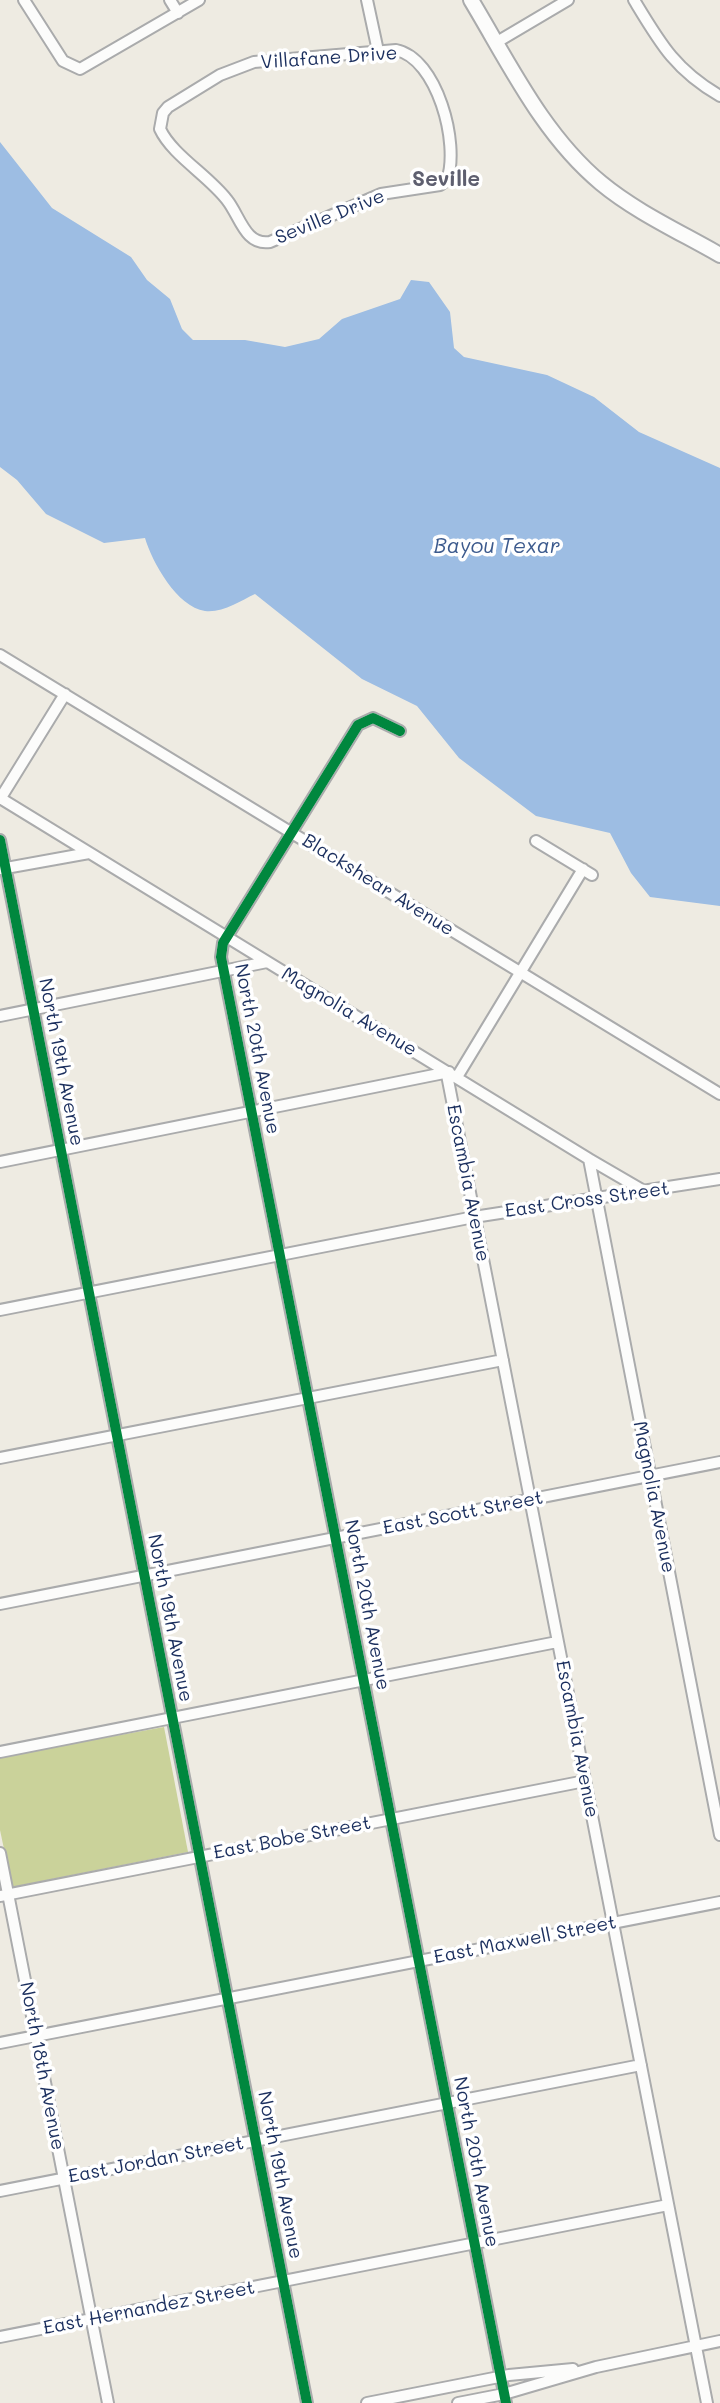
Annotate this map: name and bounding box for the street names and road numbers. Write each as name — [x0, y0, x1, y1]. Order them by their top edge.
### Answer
street label: Villafane Drive — [260, 42, 398, 74]
street label: Seville Drive — [272, 185, 388, 249]
street label: Blackshear Avenue — [298, 829, 458, 941]
street label: North 20th Avenue — [229, 962, 285, 1136]
street label: Magnolia Avenue — [277, 963, 421, 1061]
street label: North 19th Avenue — [34, 976, 88, 1148]
street label: Escambia Avenue — [442, 1102, 494, 1264]
street label: East Cross Street — [503, 1177, 671, 1223]
street label: Magnolia Avenue — [628, 1419, 680, 1575]
street label: East Scott Street — [381, 1486, 545, 1540]
street label: North 20th Avenue — [339, 1518, 395, 1692]
street label: North 19th Avenue — [143, 1532, 197, 1704]
street label: Escambia Avenue — [551, 1658, 603, 1820]
street label: East Bobe Street — [211, 1812, 373, 1864]
street label: East Maxwell Street — [432, 1911, 618, 1969]
street label: North 18th Avenue — [15, 1980, 69, 2152]
street label: North 20th Avenue — [448, 2075, 504, 2249]
street label: North 19th Avenue — [253, 2089, 307, 2261]
street label: East Jordan Street — [66, 2132, 246, 2188]
street label: East Hernandez Street — [41, 2276, 257, 2340]

